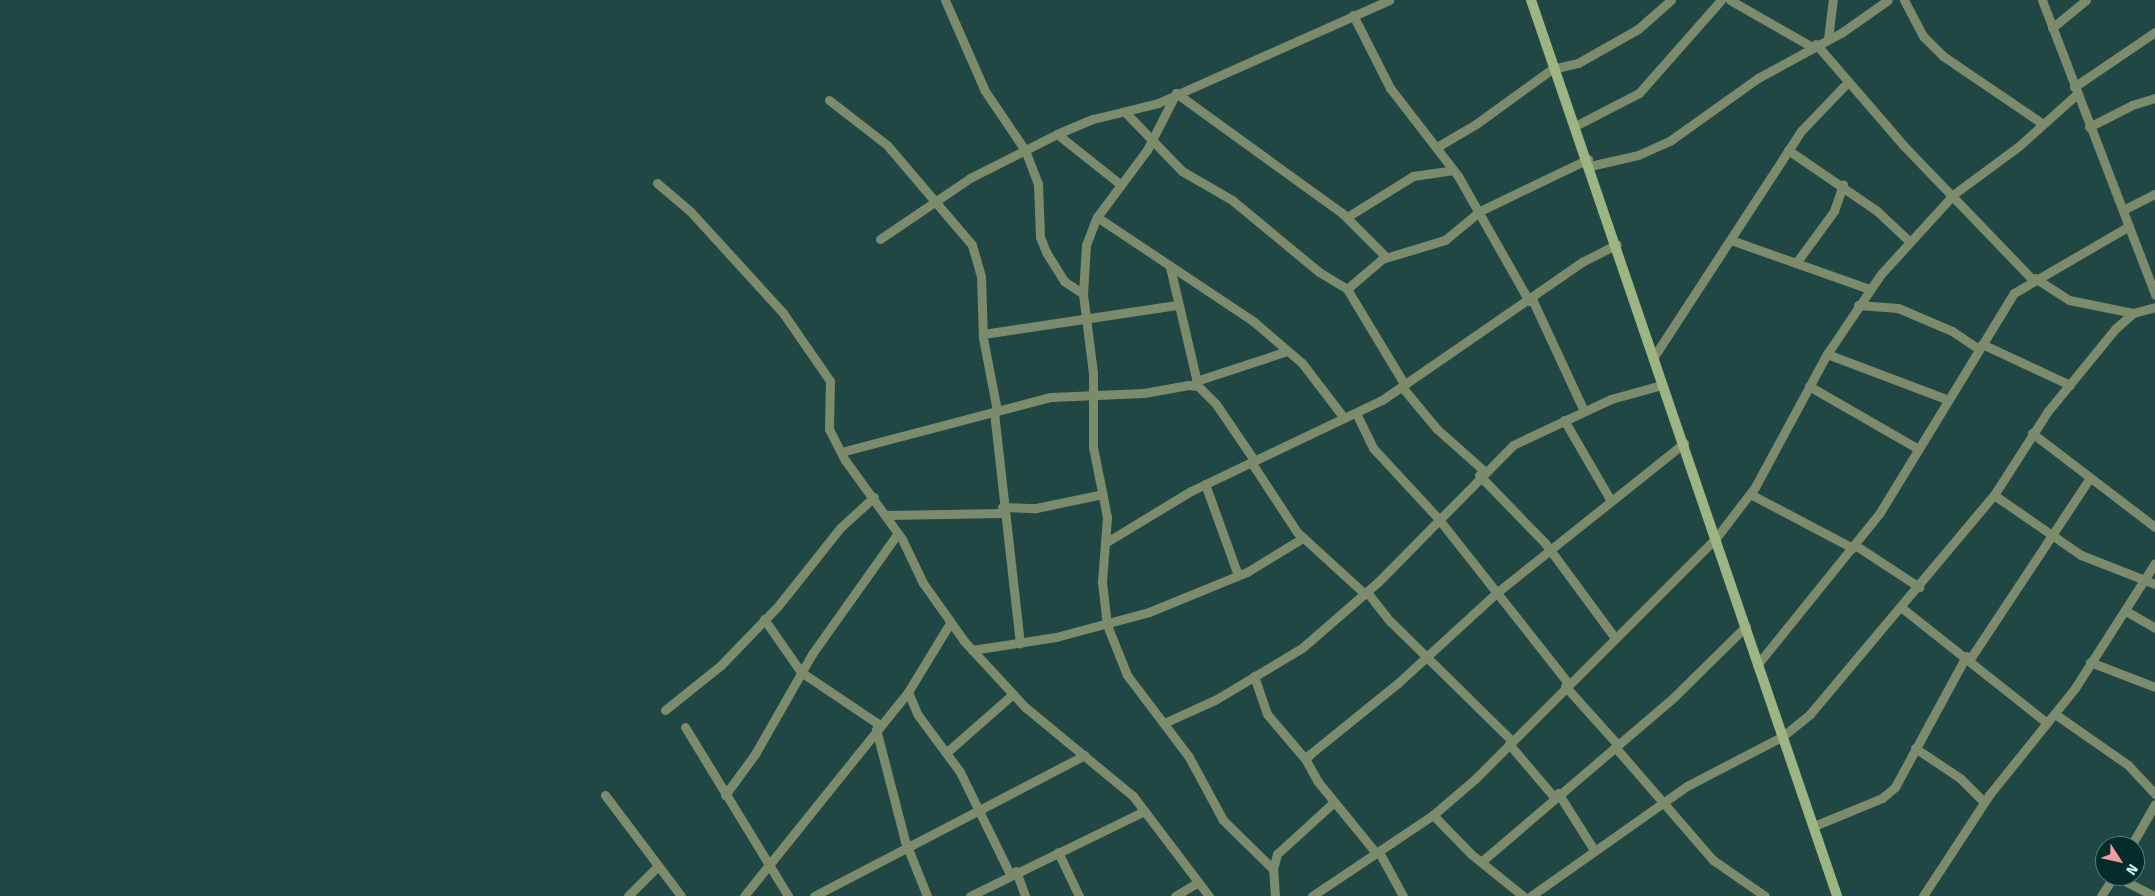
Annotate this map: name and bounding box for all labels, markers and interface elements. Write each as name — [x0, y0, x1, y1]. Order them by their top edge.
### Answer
north arrow — [2095, 836, 2145, 886]
text: N — [2122, 861, 2142, 878]

